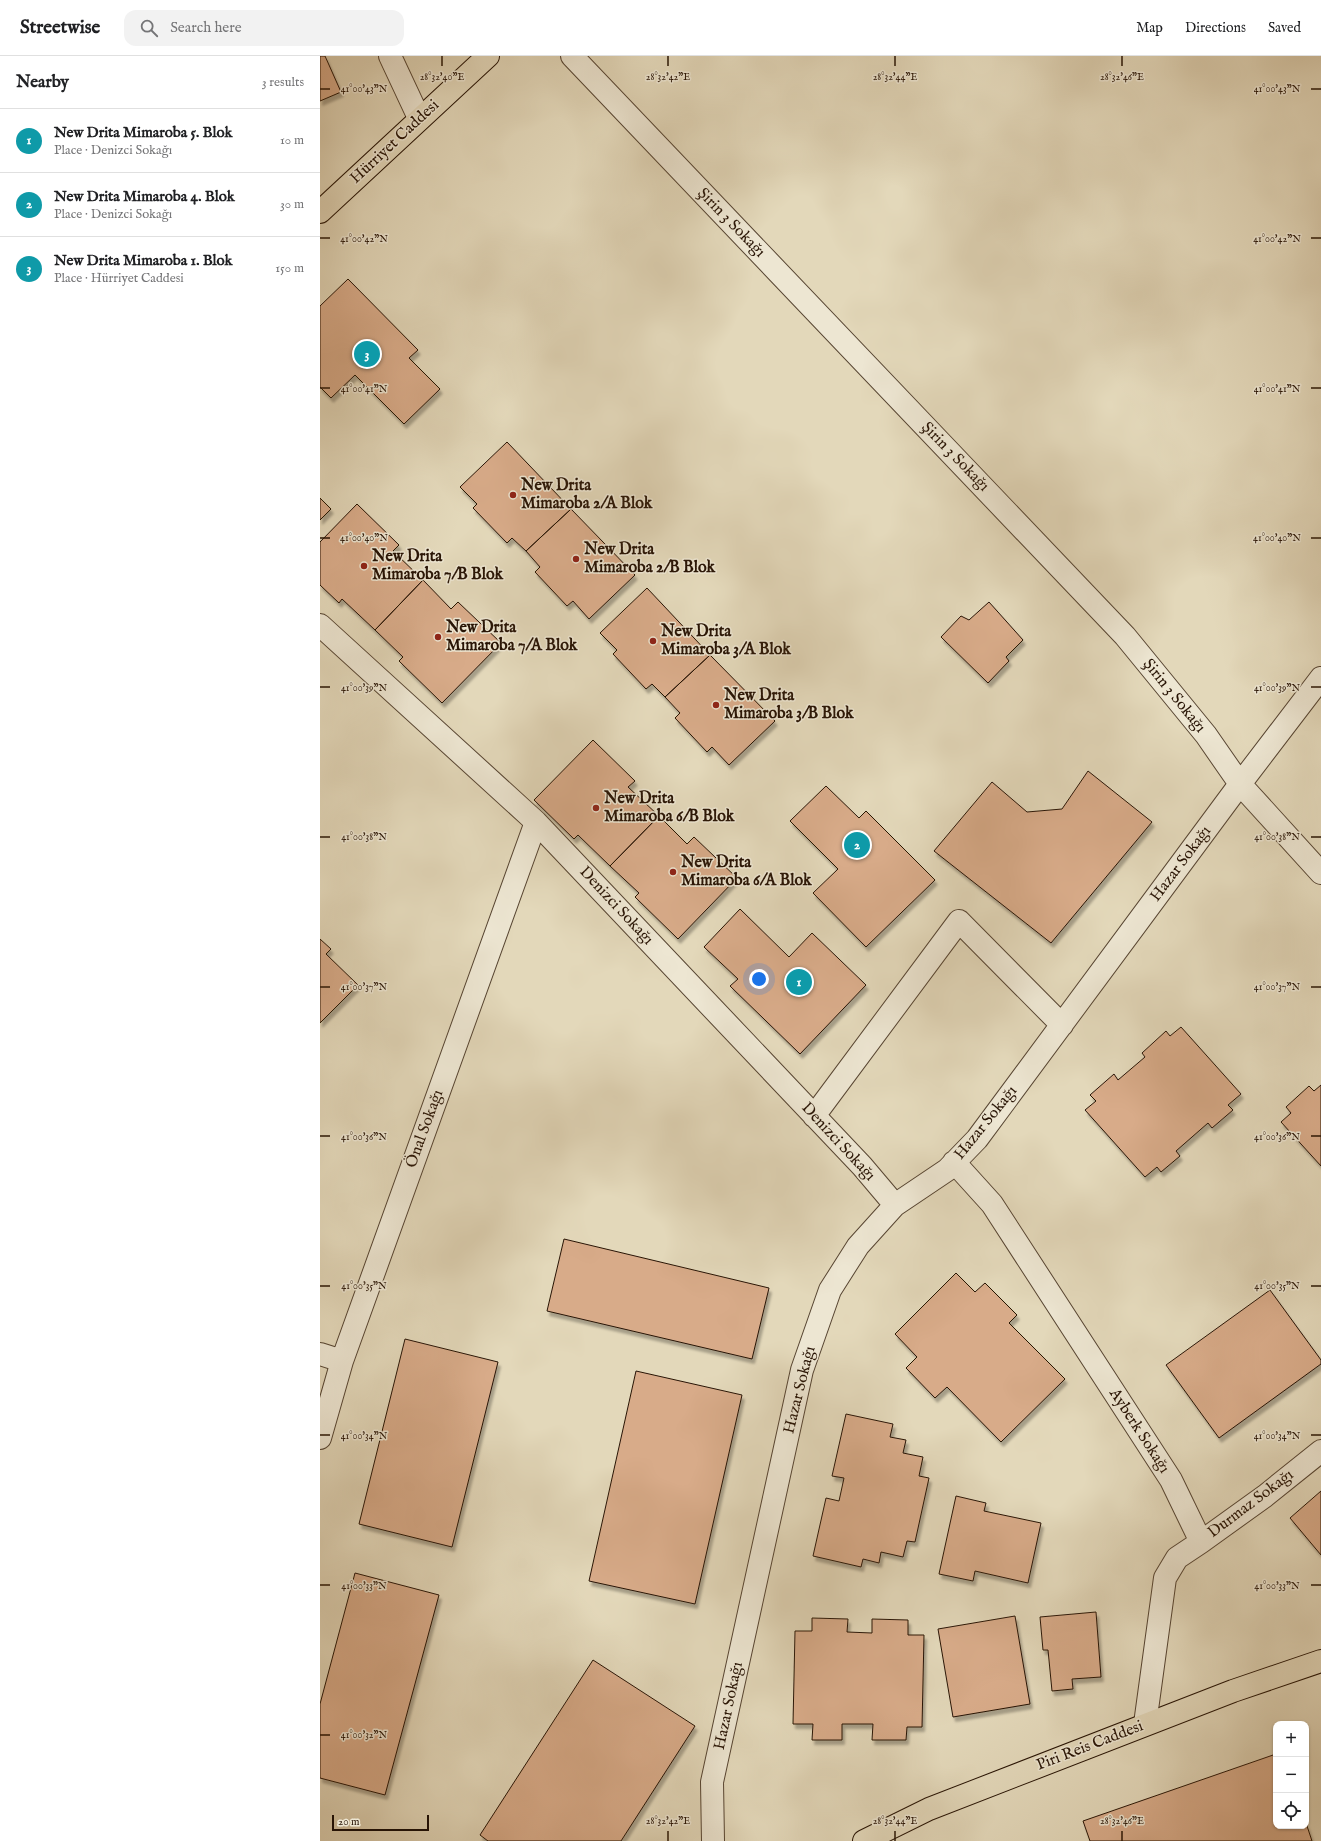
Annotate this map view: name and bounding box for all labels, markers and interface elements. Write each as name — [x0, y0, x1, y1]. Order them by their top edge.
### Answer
search box — [124, 10, 404, 46]
text: Streetwise — [20, 16, 100, 40]
icon: search — [138, 17, 160, 39]
text: Search here — [170, 18, 242, 37]
text: Map — [1136, 19, 1163, 37]
text: Directions — [1185, 19, 1246, 37]
text: Saved — [1268, 19, 1301, 37]
text: 28°32'40"E — [420, 71, 464, 84]
text: 28°32'42"E — [646, 71, 690, 84]
text: 28°32'44"E — [873, 71, 917, 84]
text: 28°32'46"E — [1100, 71, 1144, 84]
text: Nearby — [16, 72, 69, 93]
text: 3 results — [262, 74, 304, 91]
text: 41°00'43"N — [341, 83, 388, 96]
text: 41°00'43"N — [1254, 83, 1301, 96]
street label: Hürriyet Caddesi — [346, 96, 444, 188]
text: New Drita Mimaroba 5. Blok — [54, 123, 233, 142]
text: 1 — [27, 132, 31, 149]
text: 10 m — [280, 132, 304, 149]
text: Place · Denizci Sokağı — [54, 142, 172, 159]
street label: Şirin 3 Sokağı — [693, 184, 769, 262]
text: New Drita Mimaroba 4. Blok — [54, 187, 235, 206]
text: 2 — [26, 196, 32, 213]
text: 30 m — [280, 196, 304, 213]
text: Place · Denizci Sokağı — [54, 206, 172, 223]
text: 41°00'42"N — [340, 233, 388, 246]
text: 41°00'42"N — [1253, 233, 1301, 246]
text: New Drita Mimaroba 1. Blok — [54, 251, 233, 270]
text: 3 — [27, 260, 31, 277]
text: 150 m — [275, 260, 304, 277]
text: Place · Hürriyet Caddesi — [54, 270, 184, 287]
pin: 3 — [354, 339, 380, 369]
text: 41°00'41"N — [341, 383, 388, 396]
text: 41°00'41"N — [1254, 383, 1301, 396]
street label: Şirin 3 Sokağı — [917, 418, 993, 496]
place label: New Drita Mimaroba 2/A Blok — [520, 476, 653, 514]
marker: New Drita Mimaroba 2/A Blok — [508, 490, 518, 500]
text: 41°00'40"N — [340, 532, 388, 545]
text: 41°00'40"N — [1253, 532, 1301, 545]
place label: New Drita Mimaroba 2/B Blok — [583, 540, 716, 578]
place label: New Drita Mimaroba 7/B Blok — [371, 547, 504, 585]
marker: New Drita Mimaroba 2/B Blok — [571, 554, 581, 564]
marker: New Drita Mimaroba 7/B Blok — [359, 561, 369, 571]
place label: New Drita Mimaroba 7/A Blok — [445, 618, 578, 656]
place label: New Drita Mimaroba 3/A Blok — [660, 622, 791, 660]
marker: New Drita Mimaroba 7/A Blok — [433, 632, 443, 642]
marker: New Drita Mimaroba 3/A Blok — [648, 636, 658, 646]
street label: Şirin 3 Sokağı — [1138, 655, 1210, 737]
text: 41°00'39"N — [341, 682, 387, 695]
text: 41°00'39"N — [1254, 682, 1300, 695]
place label: New Drita Mimaroba 3/B Blok — [723, 686, 854, 724]
marker: New Drita Mimaroba 3/B Blok — [711, 700, 721, 710]
place label: New Drita Mimaroba 6/B Blok — [603, 789, 735, 827]
marker: New Drita Mimaroba 6/B Blok — [591, 803, 601, 813]
street label: Hazar Sokağı — [1146, 822, 1216, 906]
pin: 2 — [844, 830, 870, 860]
text: 41°00'38"N — [341, 831, 387, 844]
text: 41°00'38"N — [1254, 831, 1300, 844]
place label: New Drita Mimaroba 6/A Blok — [680, 853, 812, 891]
street label: Denizci Sokağı — [575, 863, 657, 949]
marker: New Drita Mimaroba 6/A Blok — [668, 867, 678, 877]
pin: 1 — [786, 967, 812, 997]
your location — [749, 969, 769, 989]
text: 41°00'37"N — [341, 981, 388, 994]
text: 41°00'37"N — [1254, 981, 1301, 994]
street label: Hazar Sokağı — [950, 1082, 1022, 1164]
street label: Önal Sokağı — [401, 1087, 448, 1171]
street label: Denizci Sokağı — [797, 1099, 879, 1185]
text: 41°00'36"N — [341, 1131, 387, 1144]
text: 41°00'36"N — [1254, 1131, 1300, 1144]
text: 41°00'35"N — [341, 1280, 387, 1293]
text: 41°00'35"N — [1254, 1280, 1300, 1293]
street label: Hazar Sokağı — [779, 1344, 821, 1436]
street label: Ayberk Sokağı — [1104, 1384, 1174, 1477]
text: 41°00'34"N — [341, 1430, 388, 1443]
text: 41°00'34"N — [1254, 1430, 1301, 1443]
street label: Durmaz Sokağı — [1204, 1465, 1298, 1543]
text: 41°00'33"N — [341, 1580, 387, 1593]
text: 41°00'33"N — [1254, 1580, 1300, 1593]
street label: Hazar Sokağı — [710, 1660, 748, 1752]
street label: Piri Reis Caddesi — [1034, 1716, 1146, 1776]
map controls — [1273, 1721, 1309, 1829]
button: + — [1273, 1721, 1309, 1757]
text: 41°00'32"N — [341, 1729, 388, 1742]
button: − — [1273, 1757, 1309, 1793]
button: locate — [1273, 1793, 1309, 1829]
scale bar — [332, 1813, 429, 1832]
text: 20 m — [338, 1815, 359, 1829]
text: 28°32'42"E — [646, 1815, 690, 1828]
text: 28°32'44"E — [873, 1815, 917, 1828]
text: 28°32'46"E — [1100, 1815, 1144, 1828]

